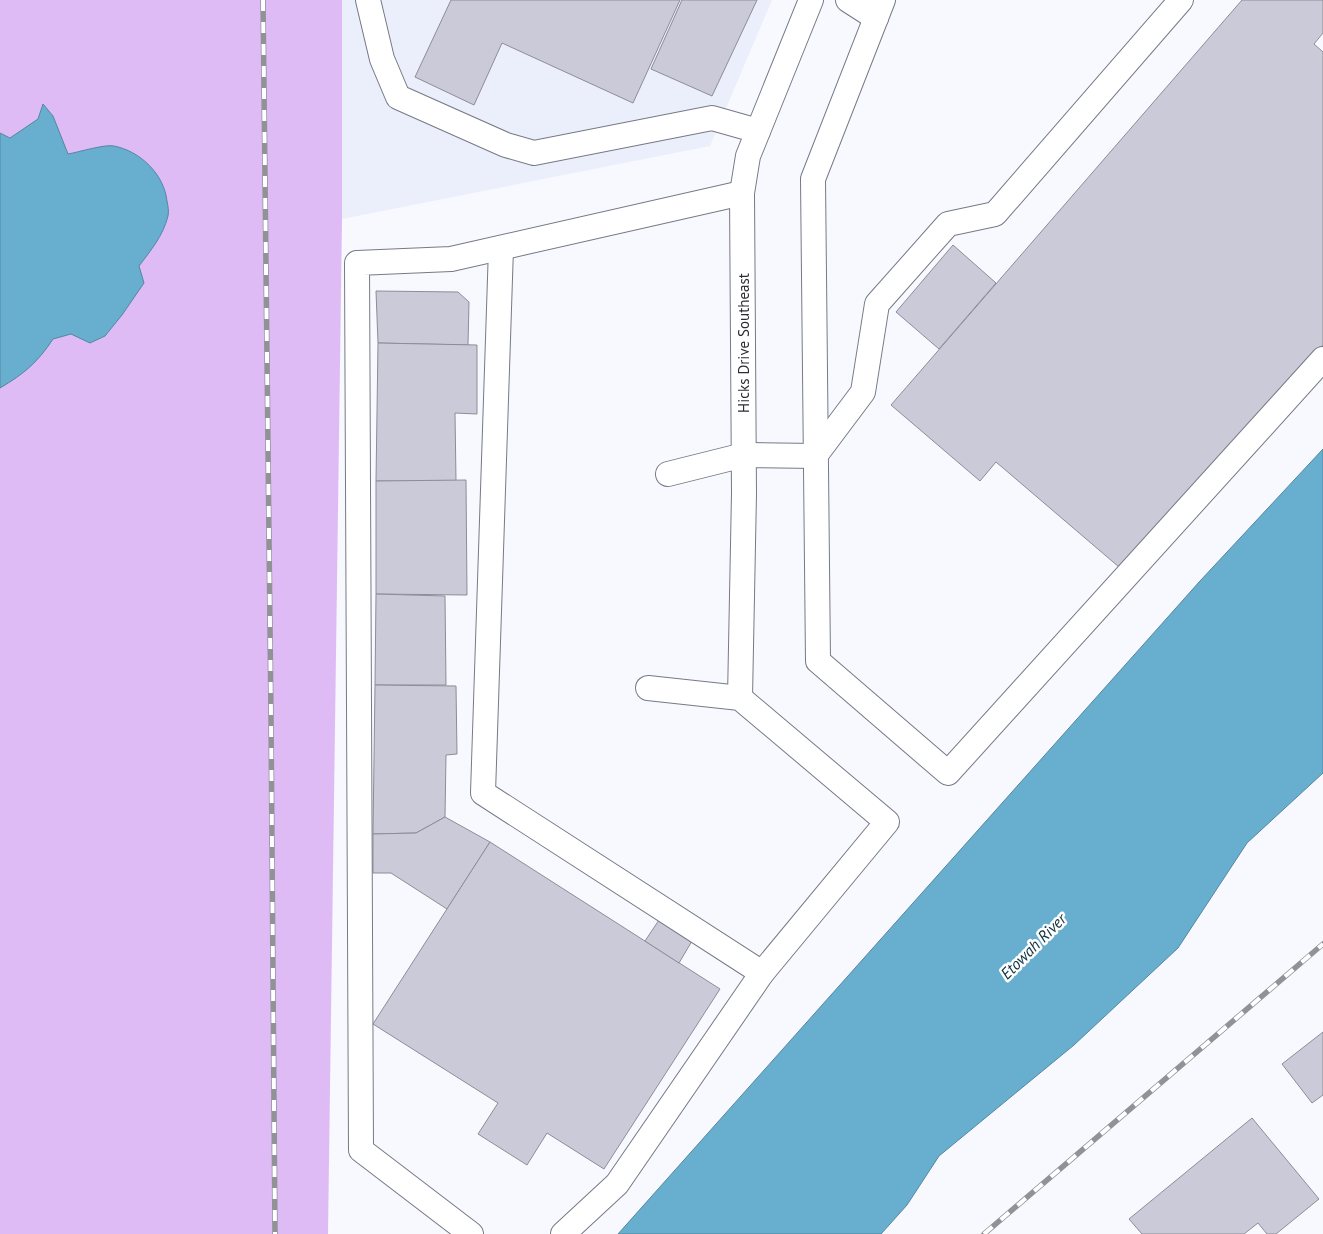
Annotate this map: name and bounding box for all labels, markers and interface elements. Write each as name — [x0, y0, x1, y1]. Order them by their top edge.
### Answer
street label: Hicks Drive Southeast — [734, 273, 753, 413]
water label: Etowah River — [996, 908, 1071, 983]

